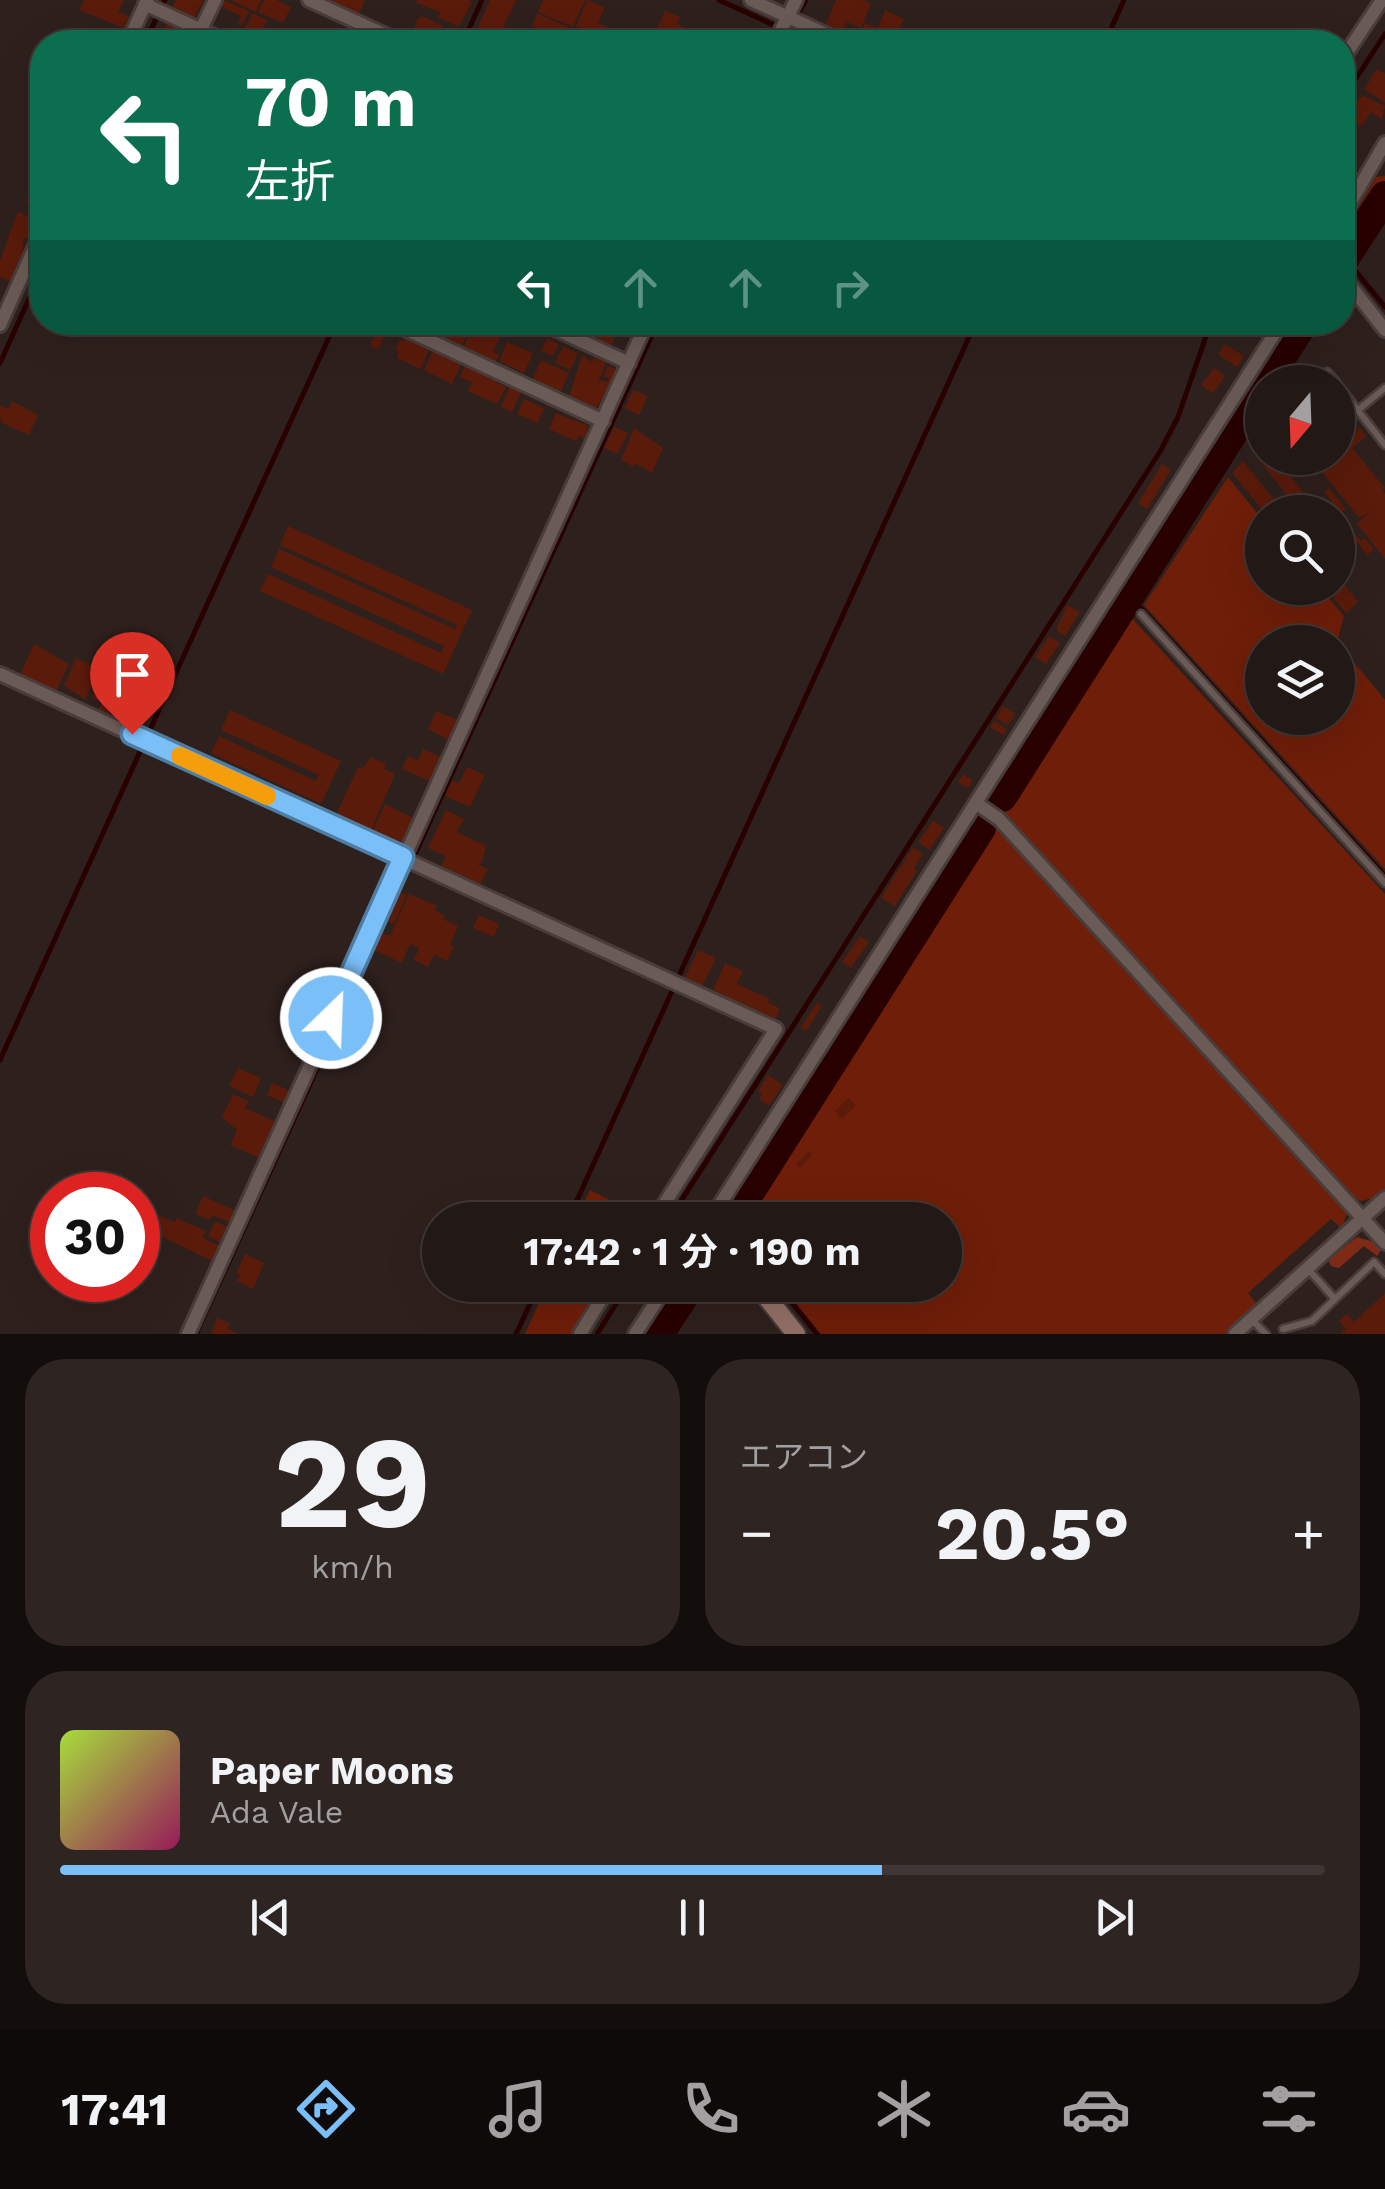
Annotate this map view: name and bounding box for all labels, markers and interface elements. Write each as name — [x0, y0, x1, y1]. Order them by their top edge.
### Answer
text: 70 m — [245, 61, 417, 143]
icon: left — [80, 70, 210, 200]
text: 左折 — [245, 155, 335, 208]
icon: left — [508, 260, 563, 315]
icon: ahead — [613, 260, 668, 315]
icon: ahead — [718, 260, 773, 315]
icon: right — [823, 260, 878, 315]
north arrow — [1245, 365, 1355, 475]
map controls — [1245, 365, 1355, 735]
button: search — [1245, 495, 1355, 605]
button: layers — [1245, 625, 1355, 735]
pin — [90, 632, 175, 735]
icon: arrive — [105, 647, 160, 702]
position arrow — [279, 966, 383, 1070]
speed limit sign: 30 — [30, 1172, 160, 1302]
text: 17:42 · 1 分 · 190 m — [524, 1230, 860, 1274]
text: 29 — [274, 1406, 431, 1559]
text: エアコン — [740, 1438, 868, 1476]
text: 20.5° — [935, 1489, 1130, 1577]
text: − — [740, 1501, 773, 1565]
text: + — [1292, 1501, 1325, 1565]
text: km/h — [311, 1548, 394, 1586]
text: Paper Moons — [210, 1749, 454, 1793]
text: Ada Vale — [210, 1793, 343, 1831]
icon: previous — [243, 1890, 298, 1945]
icon: pause — [665, 1890, 720, 1945]
icon: next — [1087, 1890, 1142, 1945]
icon: directions — [291, 2074, 361, 2144]
icon: music — [483, 2074, 553, 2144]
icon: phone — [676, 2074, 746, 2144]
icon: climate — [869, 2074, 939, 2144]
icon: car — [1061, 2074, 1131, 2144]
icon: filters — [1254, 2074, 1324, 2144]
text: 17:41 — [61, 2083, 168, 2136]

